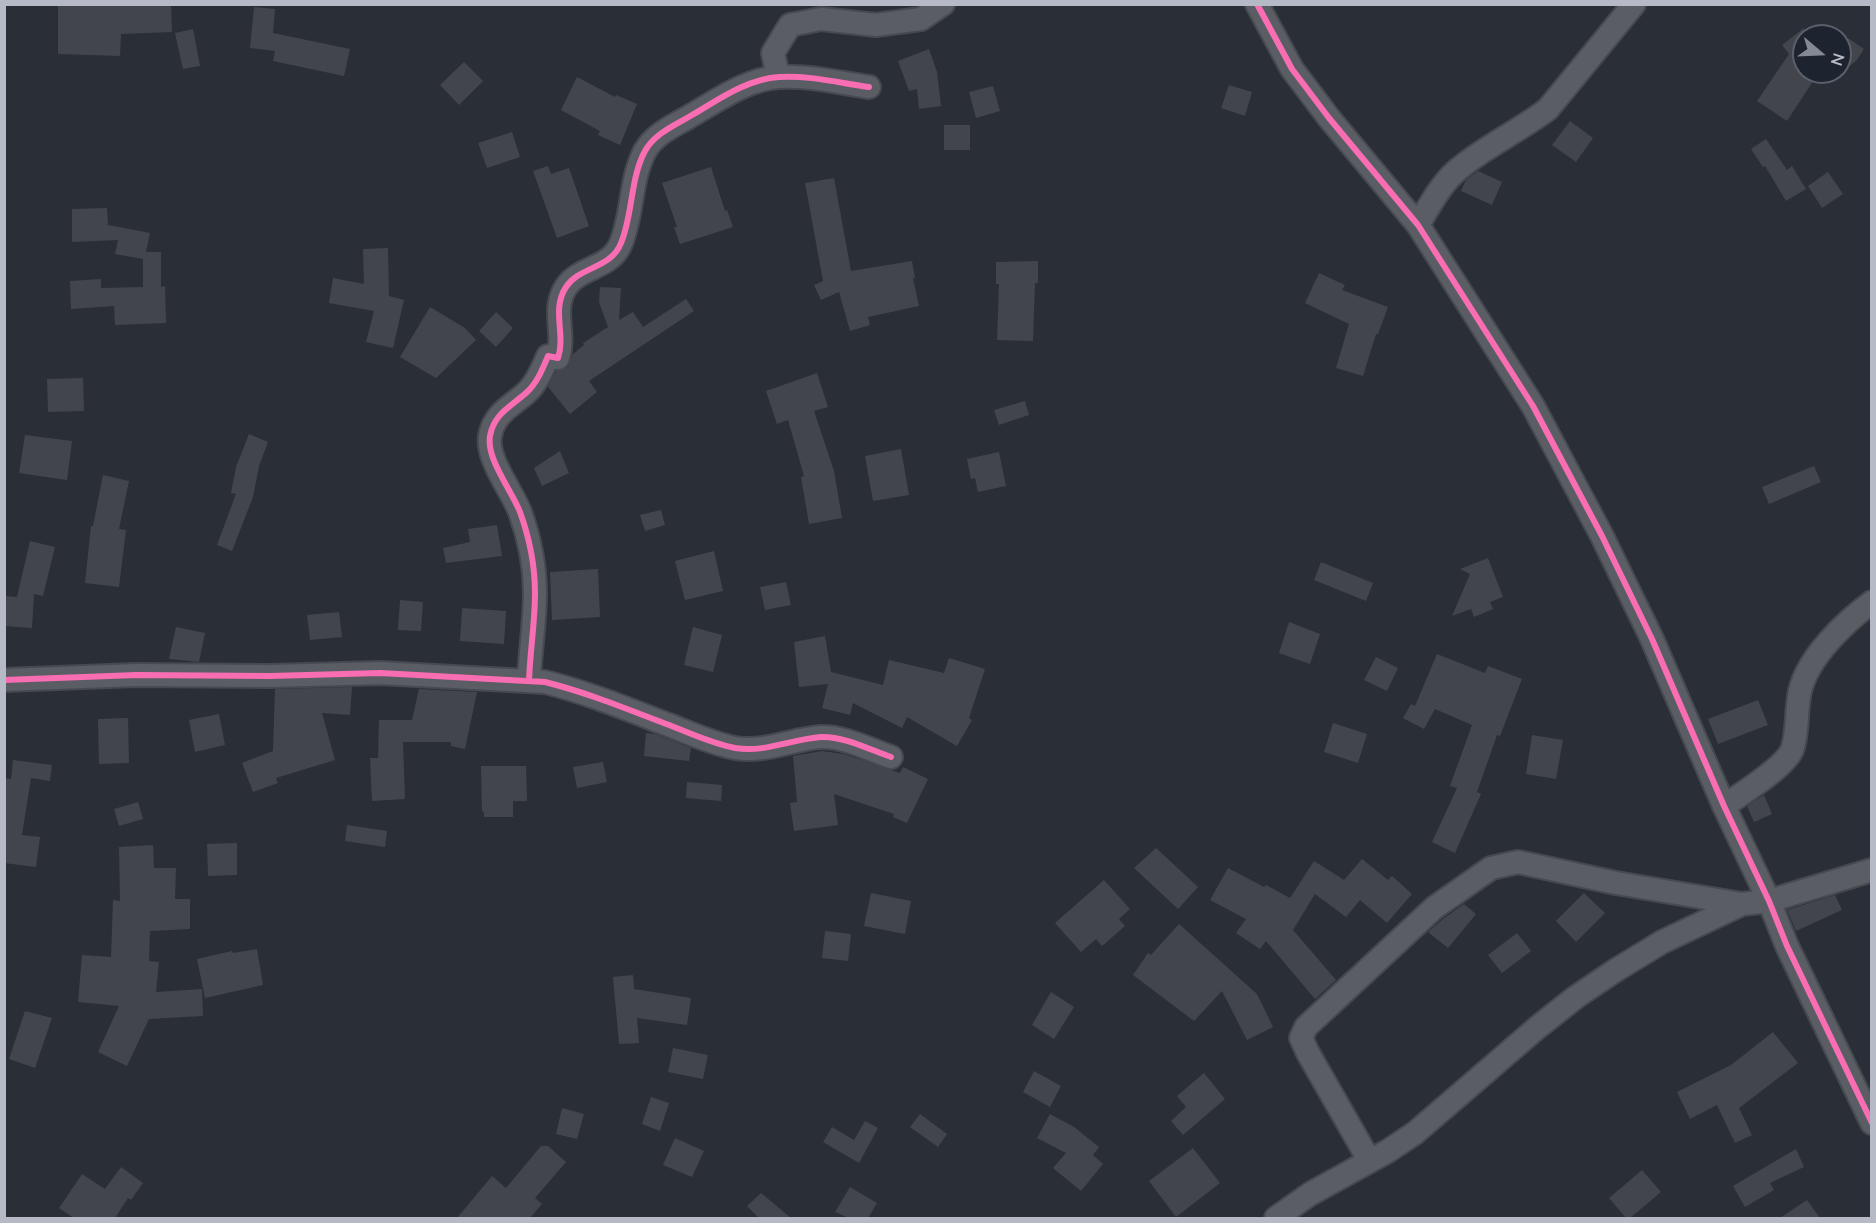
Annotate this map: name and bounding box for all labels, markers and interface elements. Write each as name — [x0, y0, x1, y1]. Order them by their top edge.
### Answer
north arrow — [1792, 24, 1852, 84]
text: N — [1825, 50, 1849, 68]

